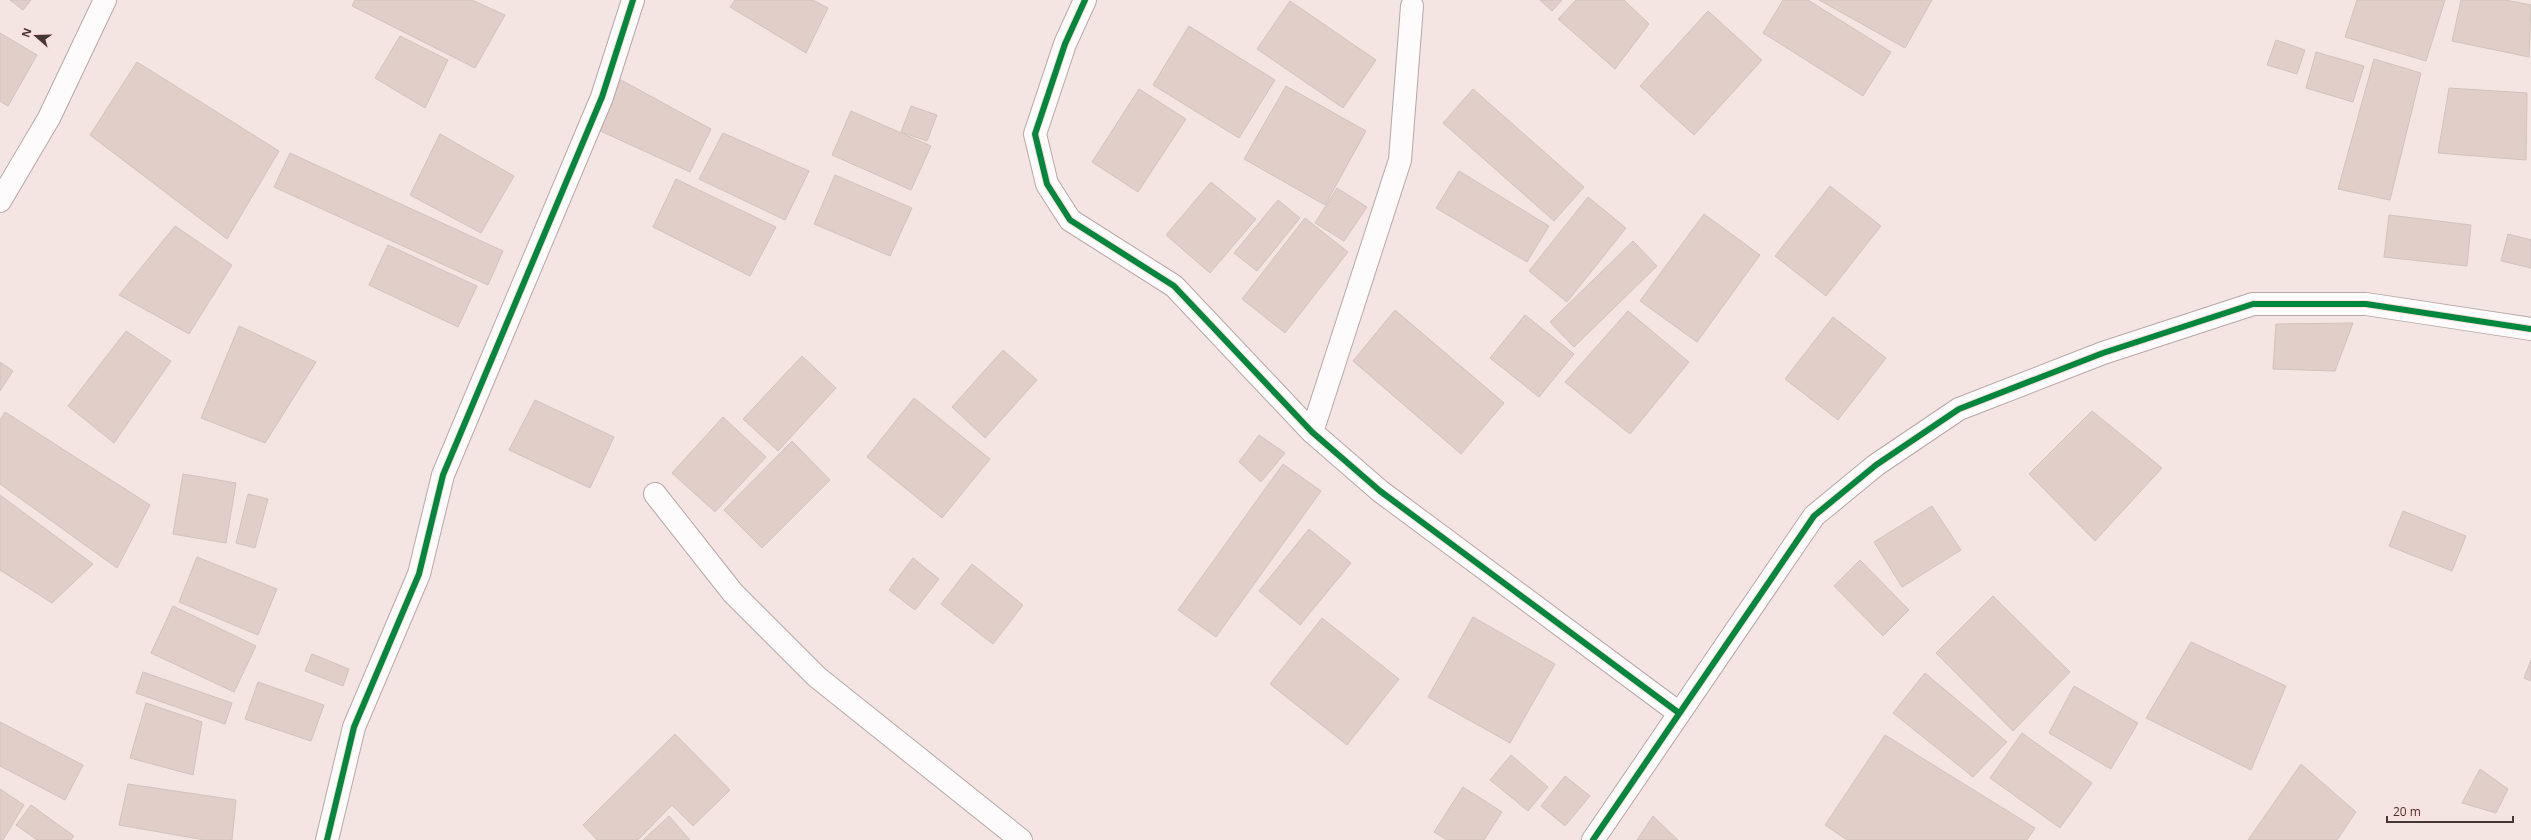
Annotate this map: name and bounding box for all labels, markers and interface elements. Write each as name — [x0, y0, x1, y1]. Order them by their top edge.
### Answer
north arrow — [16, 16, 56, 56]
text: N — [18, 26, 35, 39]
scale bar — [2387, 798, 2513, 824]
text: 20 m — [2393, 803, 2421, 820]

